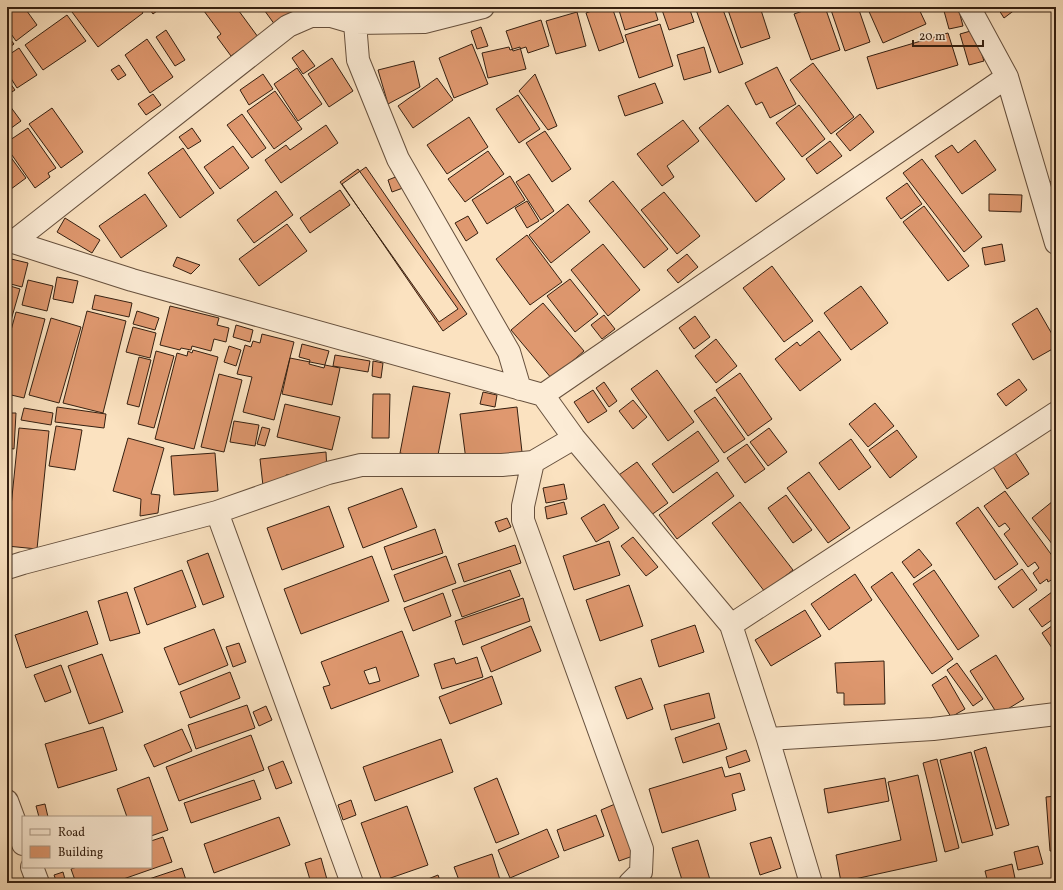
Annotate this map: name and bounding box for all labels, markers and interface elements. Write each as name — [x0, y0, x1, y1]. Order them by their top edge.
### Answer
scale bar — [913, 22, 983, 48]
text: 20 m — [919, 29, 946, 45]
legend — [22, 816, 152, 868]
text: Road — [58, 825, 85, 841]
text: Building — [58, 845, 103, 861]

